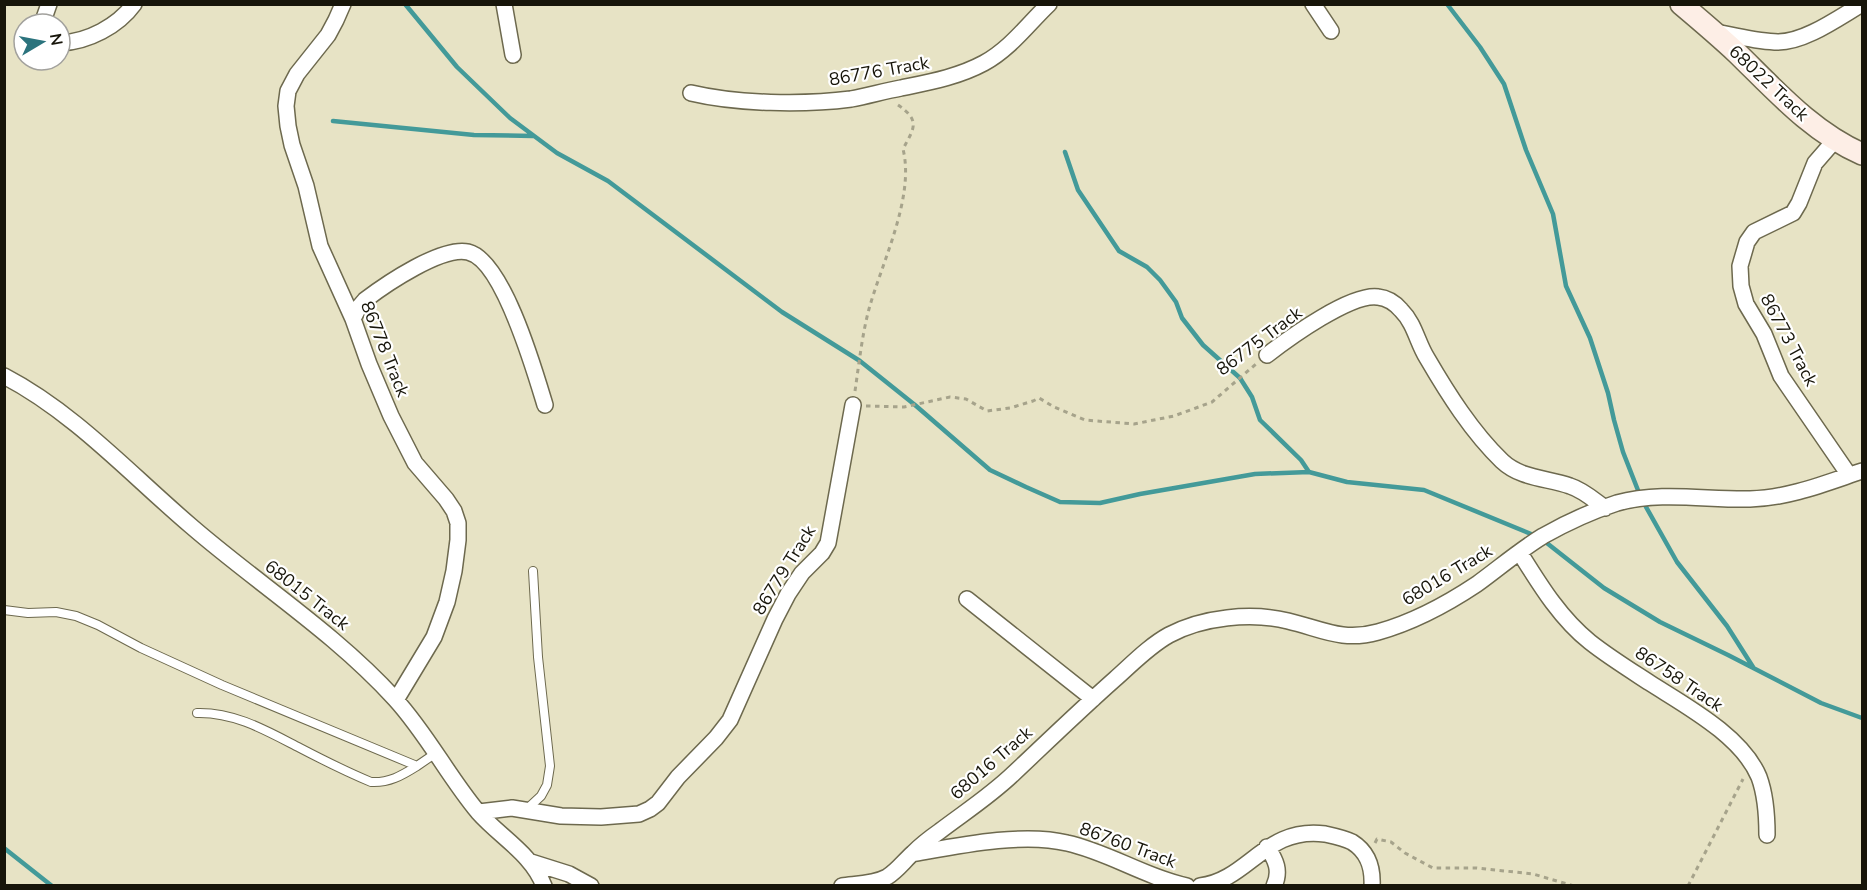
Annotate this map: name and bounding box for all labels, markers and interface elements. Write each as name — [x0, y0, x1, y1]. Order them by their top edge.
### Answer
north arrow — [12, 12, 72, 72]
text: N — [44, 32, 68, 47]
street label: 68022 Track — [1724, 40, 1815, 127]
street label: 86776 Track — [827, 50, 932, 92]
street label: 86773 Track — [1755, 290, 1824, 391]
street label: 86778 Track — [355, 298, 415, 401]
street label: 86775 Track — [1211, 300, 1307, 381]
street label: 86779 Track — [747, 520, 822, 619]
street label: 68016 Track — [1397, 538, 1497, 611]
street label: 68015 Track — [260, 554, 355, 636]
street label: 86758 Track — [1630, 641, 1729, 718]
street label: 68016 Track — [945, 720, 1038, 805]
street label: 86760 Track — [1076, 816, 1181, 874]

